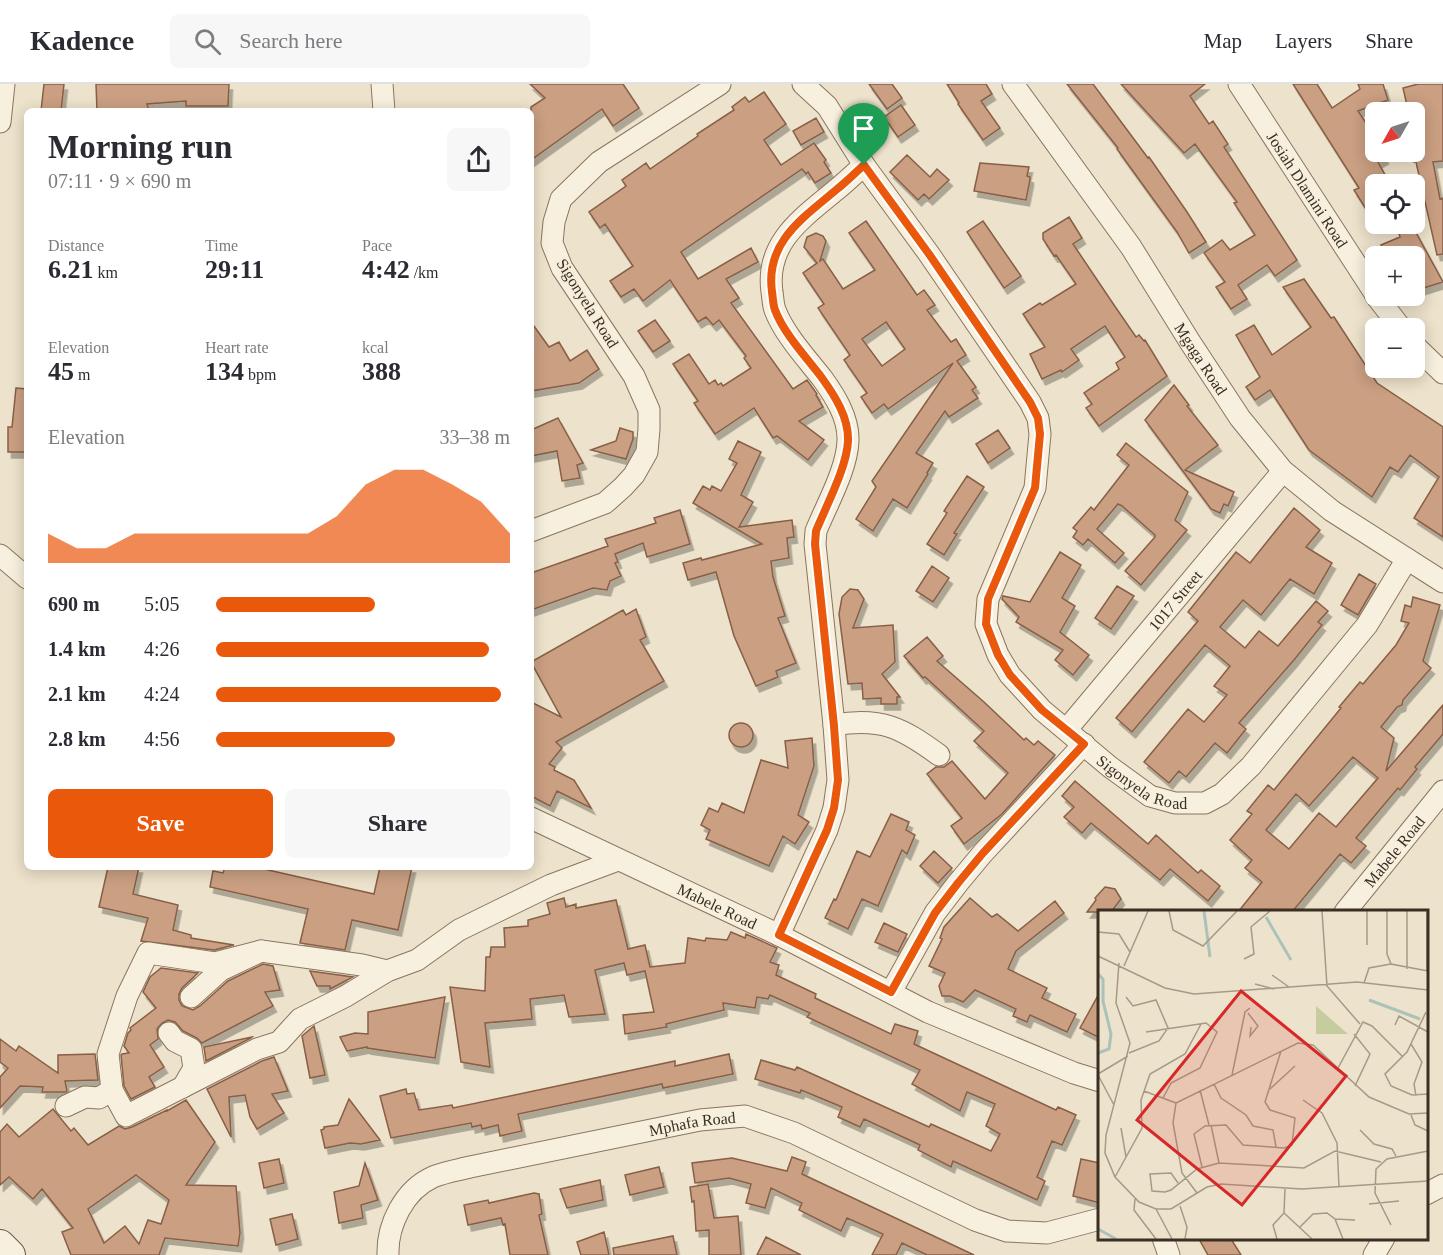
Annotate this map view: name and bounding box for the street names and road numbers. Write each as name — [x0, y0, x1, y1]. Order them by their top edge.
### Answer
street label: Josiah Dlamini Road — [1264, 129, 1351, 251]
street label: Sigonyela Road — [553, 256, 622, 351]
street label: Mgaga Road — [1171, 320, 1230, 398]
street label: 1017 Street — [1145, 567, 1206, 634]
street label: Sigonyela Road — [1093, 752, 1187, 812]
street label: Mabele Road — [1361, 813, 1428, 890]
street label: Mabele Road — [675, 880, 760, 932]
street label: Mphafa Road — [648, 1109, 736, 1139]

